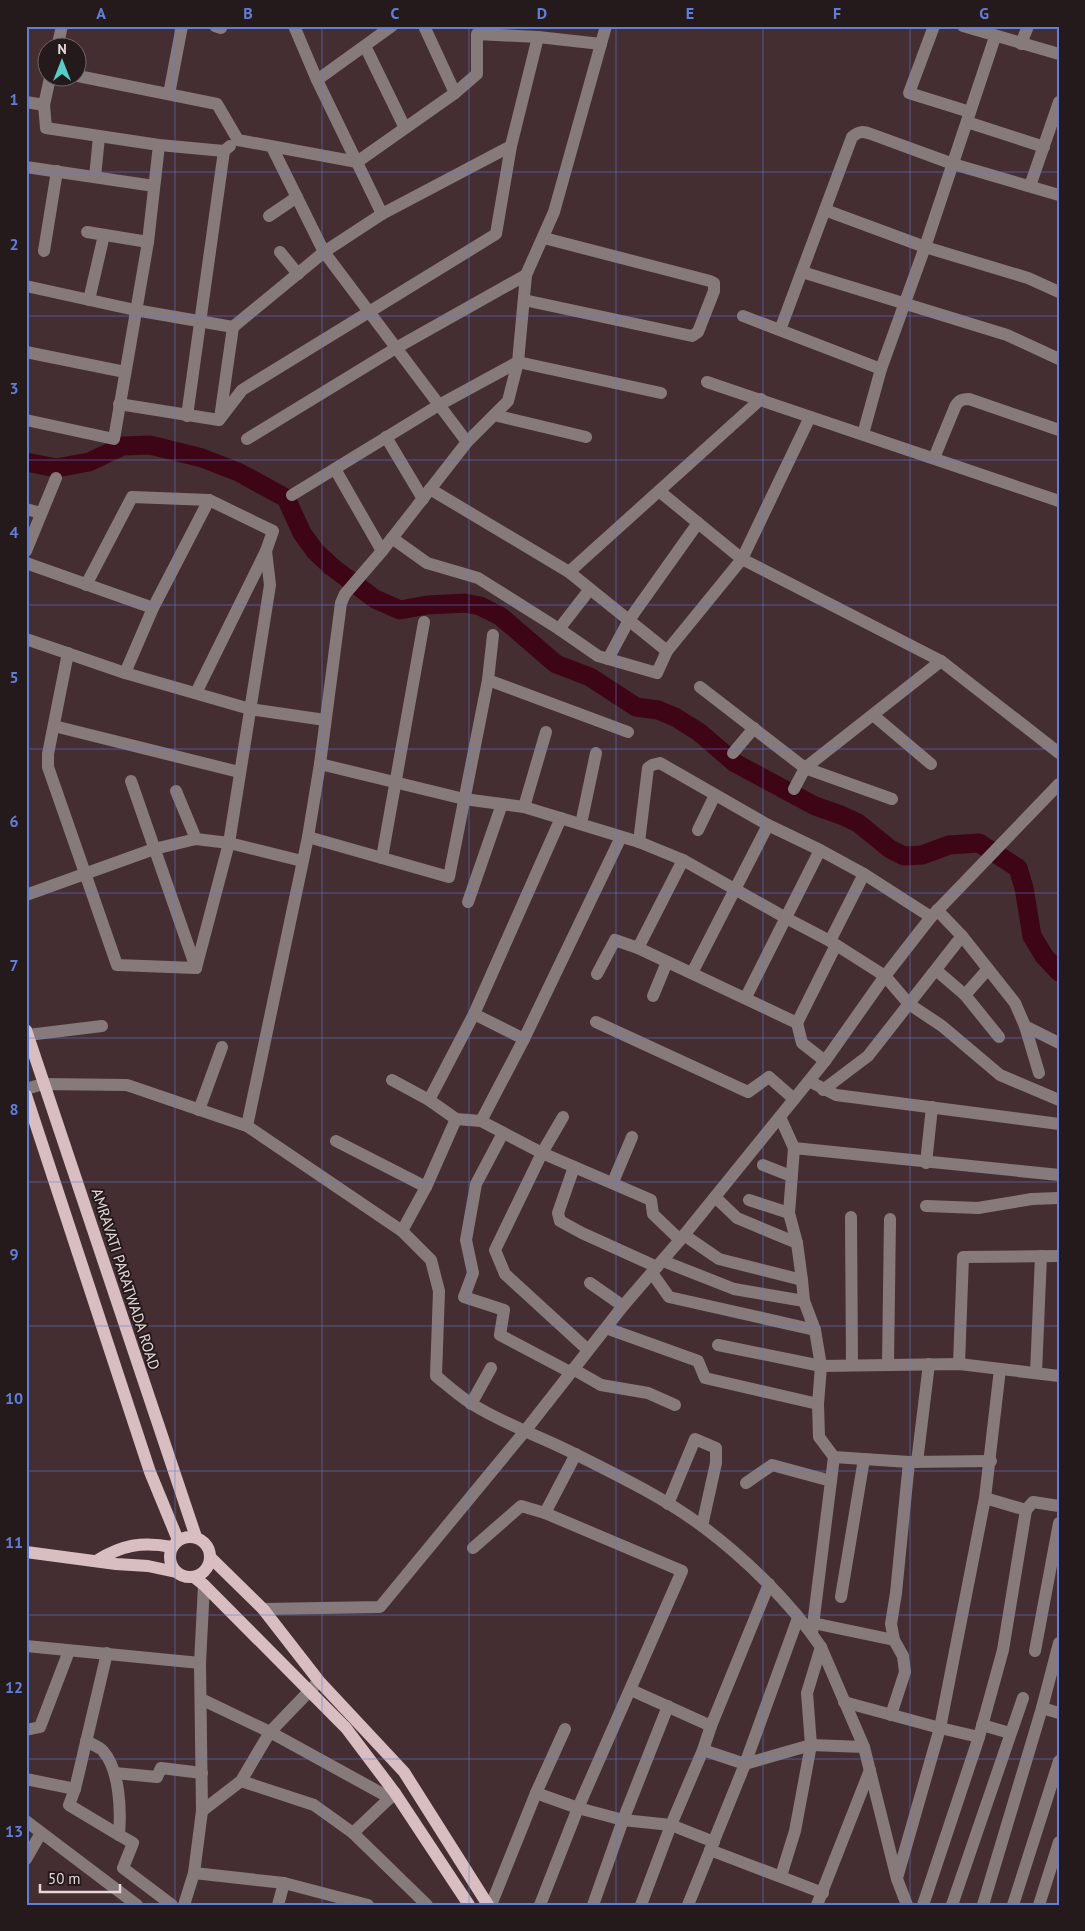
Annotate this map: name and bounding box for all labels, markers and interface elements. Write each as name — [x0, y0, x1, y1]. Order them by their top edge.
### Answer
text: A — [96, 3, 106, 23]
text: B — [243, 3, 253, 23]
text: C — [391, 3, 400, 23]
text: D — [537, 3, 547, 23]
text: E — [686, 3, 694, 23]
text: F — [833, 3, 841, 23]
text: G — [979, 3, 989, 23]
north arrow — [38, 38, 88, 88]
text: N — [57, 40, 67, 58]
text: 1 — [9, 89, 19, 109]
text: 2 — [9, 234, 19, 254]
text: 3 — [9, 378, 19, 398]
text: 4 — [9, 522, 19, 542]
text: 5 — [9, 667, 19, 687]
text: 6 — [9, 811, 19, 831]
text: 7 — [9, 955, 19, 975]
text: 8 — [9, 1099, 19, 1119]
street label: AMRAVATI PARATWADA ROAD — [88, 1186, 164, 1372]
text: 9 — [9, 1244, 19, 1264]
text: 10 — [5, 1388, 23, 1408]
text: 11 — [5, 1532, 23, 1552]
text: 12 — [5, 1677, 23, 1697]
text: 13 — [5, 1821, 23, 1841]
scale bar — [40, 1861, 120, 1893]
text: 50 m — [48, 1869, 81, 1888]

